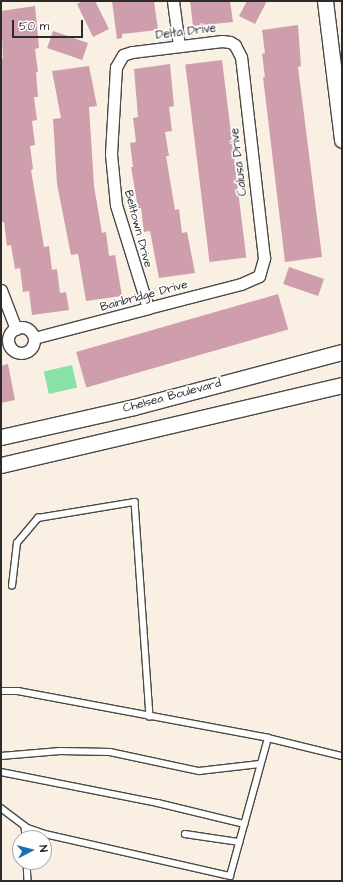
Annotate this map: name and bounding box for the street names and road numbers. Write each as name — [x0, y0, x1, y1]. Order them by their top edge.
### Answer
street label: Delta Drive — [155, 21, 217, 43]
street label: Calusa Drive — [228, 127, 250, 197]
street label: Belltown Drive — [121, 189, 155, 269]
street label: Bainbridge Drive — [99, 277, 189, 315]
street label: Chelsea Boulevard — [121, 376, 223, 416]

